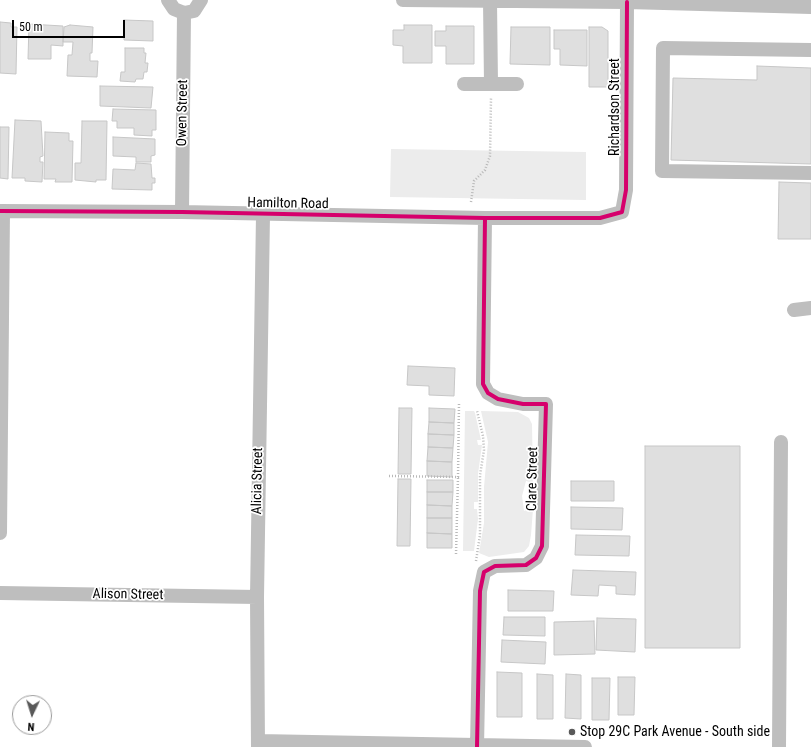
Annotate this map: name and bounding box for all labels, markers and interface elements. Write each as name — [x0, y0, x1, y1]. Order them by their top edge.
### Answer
scale bar — [14, 12, 127, 38]
text: 50 m — [19, 20, 43, 34]
street label: Richardson Street — [607, 58, 623, 156]
street label: Owen Street — [174, 79, 192, 147]
street label: Hamilton Road — [247, 195, 329, 213]
street label: Alicia Street — [249, 447, 267, 515]
street label: Clare Street — [524, 447, 542, 511]
street label: Alison Street — [93, 586, 163, 604]
north arrow — [12, 695, 52, 735]
text: N — [27, 720, 35, 733]
place label: Stop 29C Park Avenue - South side — [580, 724, 770, 740]
marker: Stop 29C Park Avenue - South side — [567, 727, 577, 737]

